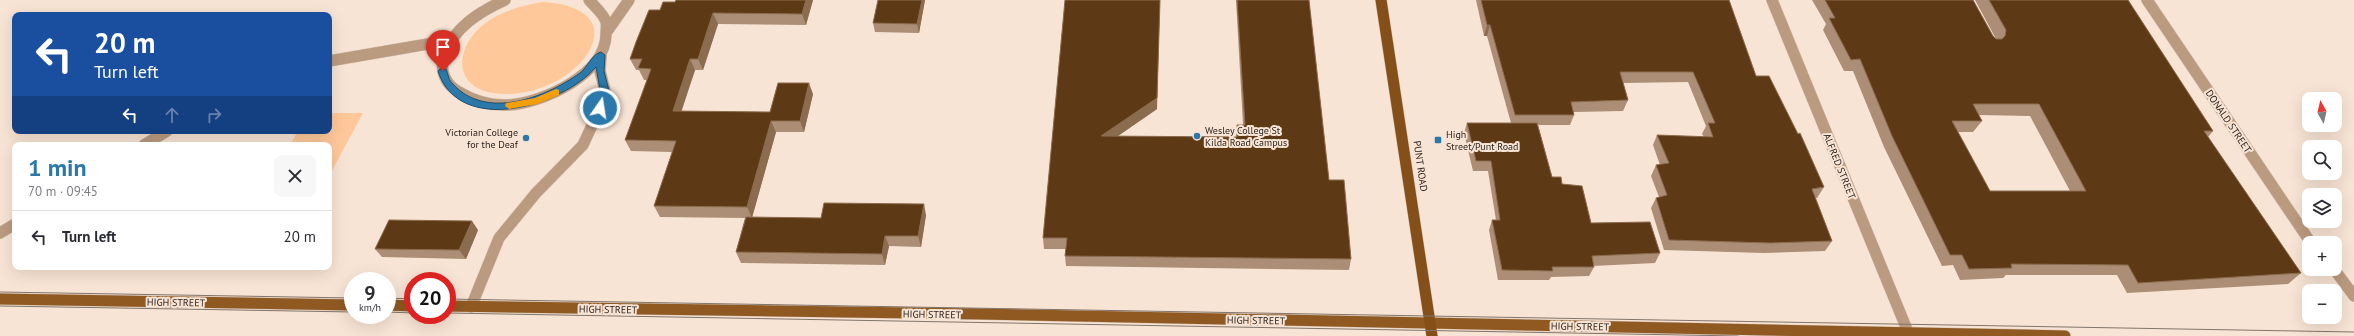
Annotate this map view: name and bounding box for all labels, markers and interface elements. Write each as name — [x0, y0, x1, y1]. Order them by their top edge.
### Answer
text: 20 m — [94, 24, 155, 61]
icon: left — [28, 28, 80, 80]
pin — [426, 30, 460, 71]
icon: arrive — [432, 36, 454, 58]
text: Turn left — [94, 60, 159, 83]
position arrow — [579, 87, 621, 129]
street label: DONALD STREET — [2203, 87, 2255, 156]
north arrow — [2302, 92, 2342, 132]
map controls — [2302, 92, 2342, 324]
icon: left — [119, 104, 141, 126]
icon: ahead — [161, 104, 183, 126]
icon: right — [203, 104, 225, 126]
place label: Wesley College St Kilda Road Campus — [1205, 124, 1287, 149]
place label: Victorian College for the Deaf — [444, 126, 519, 151]
place label: High Street/Punt Road — [1446, 128, 1518, 153]
marker: Wesley College St Kilda Road Campus — [1192, 131, 1202, 141]
street label: ALFRED STREET — [1820, 131, 1859, 201]
marker: Victorian College for the Deaf — [521, 133, 531, 143]
marker: High Street/Punt Road — [1433, 135, 1443, 145]
street label: PUNT ROAD — [1411, 140, 1431, 192]
button: search — [2302, 140, 2342, 180]
text: 1 min — [28, 152, 87, 183]
button: close — [274, 155, 316, 197]
text: 70 m · 09:45 — [28, 183, 98, 200]
button: layers — [2302, 188, 2342, 228]
icon: left — [28, 226, 50, 248]
text: Turn left — [62, 227, 116, 246]
text: 20 m — [283, 227, 316, 246]
button: + — [2302, 236, 2342, 276]
speed limit sign: 20 — [404, 272, 456, 324]
text: 9 — [364, 280, 376, 306]
button: − — [2302, 284, 2342, 324]
street label: HIGH STREET — [147, 295, 206, 310]
text: km/h — [359, 301, 381, 314]
street label: HIGH STREET — [579, 302, 638, 317]
street label: HIGH STREET — [903, 307, 962, 322]
street label: HIGH STREET — [1227, 313, 1286, 328]
street label: HIGH STREET — [1551, 319, 1610, 334]

